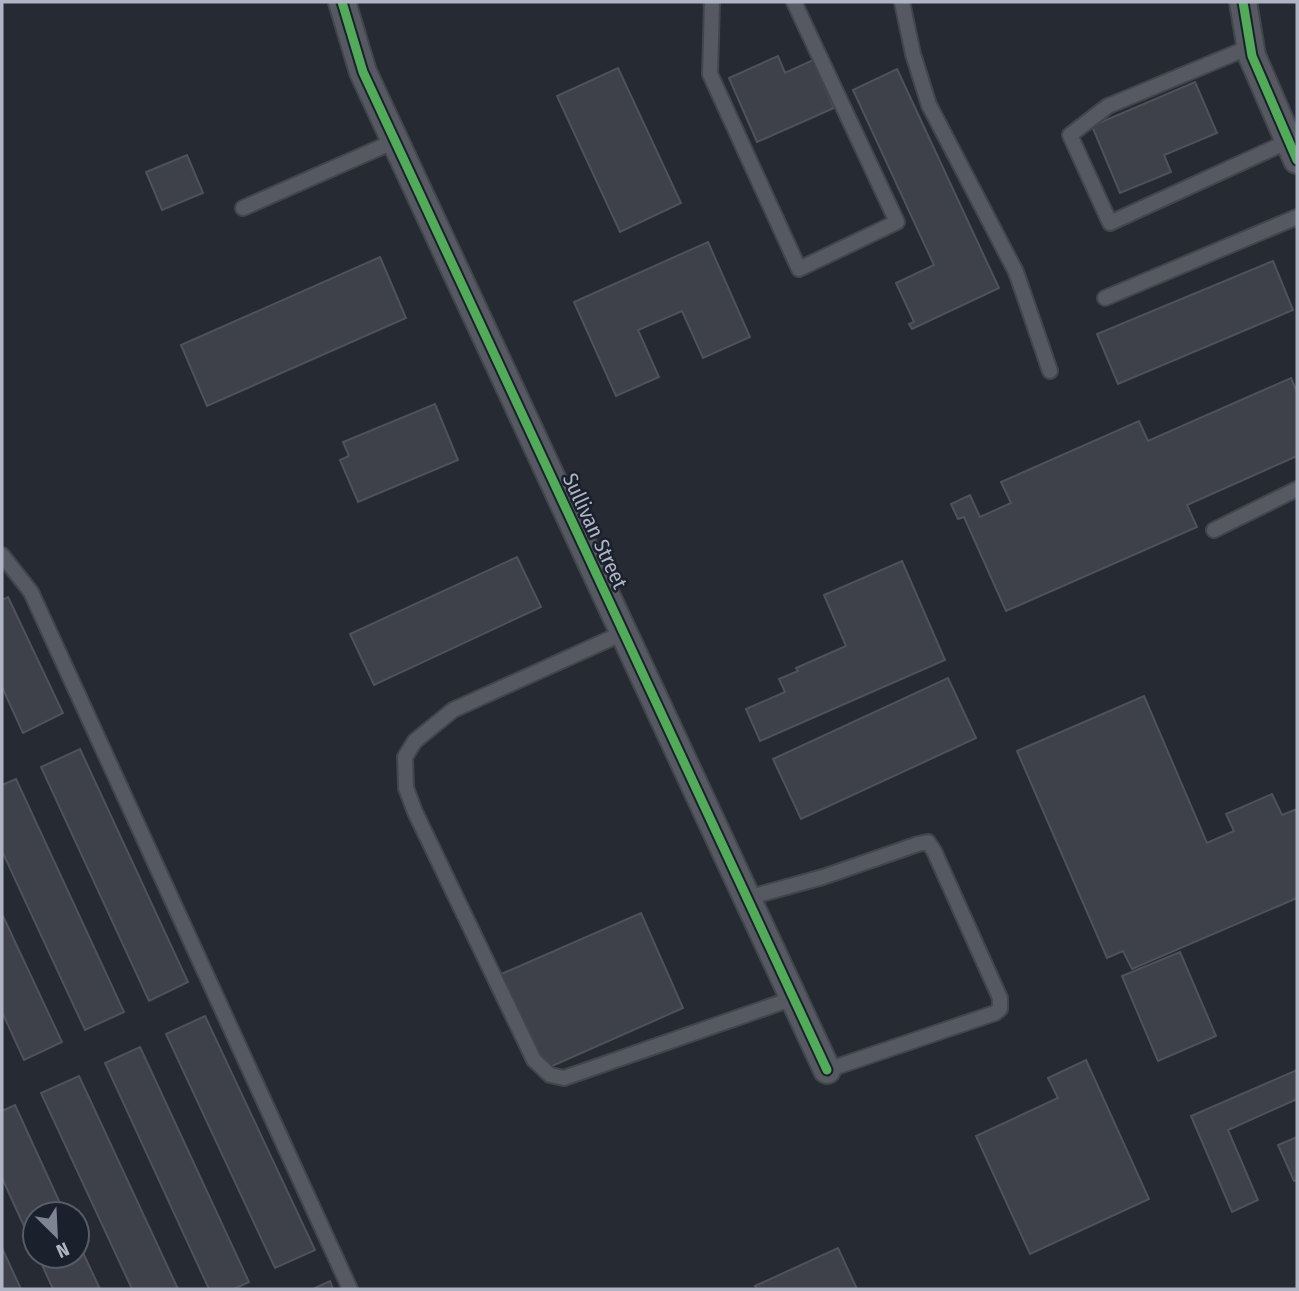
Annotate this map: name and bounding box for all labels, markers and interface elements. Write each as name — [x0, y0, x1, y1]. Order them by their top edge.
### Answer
street label: Sullivan Street — [557, 469, 633, 593]
north arrow — [21, 1200, 91, 1270]
text: N — [53, 1237, 73, 1263]

